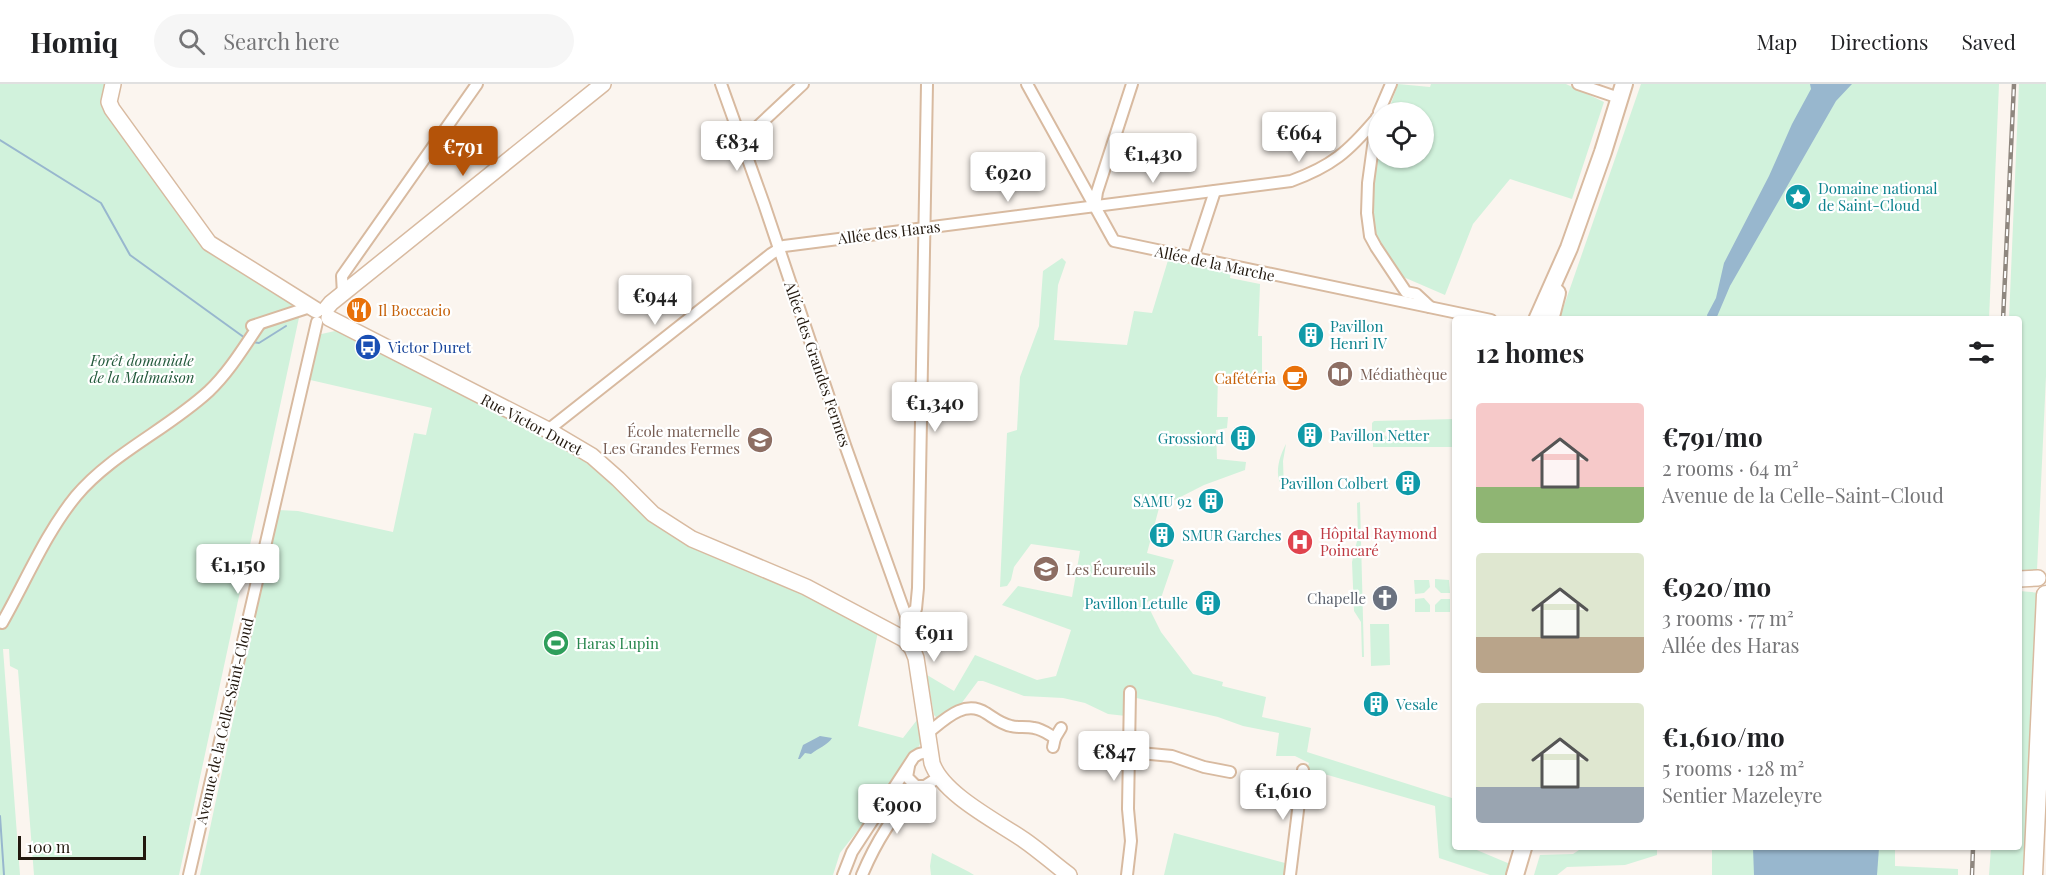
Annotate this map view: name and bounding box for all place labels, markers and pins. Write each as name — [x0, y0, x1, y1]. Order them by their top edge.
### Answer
pin: €664 — [1263, 112, 1335, 163]
pin: €834 — [701, 121, 773, 172]
pin: €791 — [427, 126, 499, 177]
pin: €1,430 — [1104, 133, 1202, 184]
pin: €920 — [972, 152, 1044, 203]
place label: Domaine national de Saint-Cloud — [1818, 178, 1938, 215]
place icon: Domaine national de Saint-Cloud — [1783, 182, 1813, 212]
pin: €944 — [619, 275, 691, 326]
restaurant icon: Il Boccacio — [344, 295, 374, 325]
place label: Il Boccacio — [378, 300, 451, 320]
place label: Pavillon Henri IV — [1330, 316, 1388, 353]
building icon: Pavillon Henri IV — [1296, 320, 1326, 350]
bus stop icon: Victor Duret — [353, 332, 383, 362]
place label: Victor Duret — [387, 337, 472, 357]
library icon: Médiathèque — [1325, 359, 1355, 389]
cafe icon: Cafétéria — [1280, 363, 1310, 393]
place label: Médiathèque — [1360, 364, 1447, 384]
place label: Cafétéria — [1214, 368, 1277, 388]
pin: €1,340 — [886, 382, 984, 433]
building icon: Pavillon Netter — [1295, 420, 1325, 450]
place label: École maternelle Les Grandes Fermes — [603, 421, 740, 458]
building icon: Grossiord — [1228, 423, 1258, 453]
school or university icon: École maternelle Les Grandes Fermes — [745, 425, 775, 455]
place label: Pavillon Netter — [1330, 425, 1430, 445]
place label: Grossiord — [1158, 428, 1224, 448]
building icon: Pavillon Colbert — [1393, 468, 1423, 498]
place label: Pavillon Colbert — [1280, 473, 1389, 493]
building icon: SAMU 92 — [1196, 486, 1226, 516]
place label: SAMU 92 — [1133, 491, 1192, 511]
building icon: SMUR Garches — [1147, 520, 1177, 550]
place label: Hôpital Raymond Poincaré — [1320, 523, 1437, 560]
place label: SMUR Garches — [1182, 525, 1281, 545]
hospital icon: Hôpital Raymond Poincaré — [1285, 527, 1315, 557]
pin: €1,150 — [189, 544, 287, 595]
school or university icon: Les Écureuils — [1031, 554, 1061, 584]
place label: Les Écureuils — [1066, 559, 1156, 579]
church icon: Chapelle — [1370, 583, 1400, 613]
building icon: Pavillon Letulle — [1193, 588, 1223, 618]
place label: Chapelle — [1307, 588, 1366, 608]
place label: Pavillon Letulle — [1084, 593, 1188, 613]
pin: €911 — [898, 612, 970, 663]
sports icon: Haras Lupin — [541, 628, 571, 658]
place label: Haras Lupin — [576, 633, 659, 653]
building icon: Vesale — [1361, 689, 1391, 719]
place label: Vesale — [1395, 694, 1438, 714]
pin: €847 — [1078, 731, 1150, 782]
pin: €1,610 — [1234, 770, 1332, 821]
pin: €900 — [861, 784, 933, 835]

